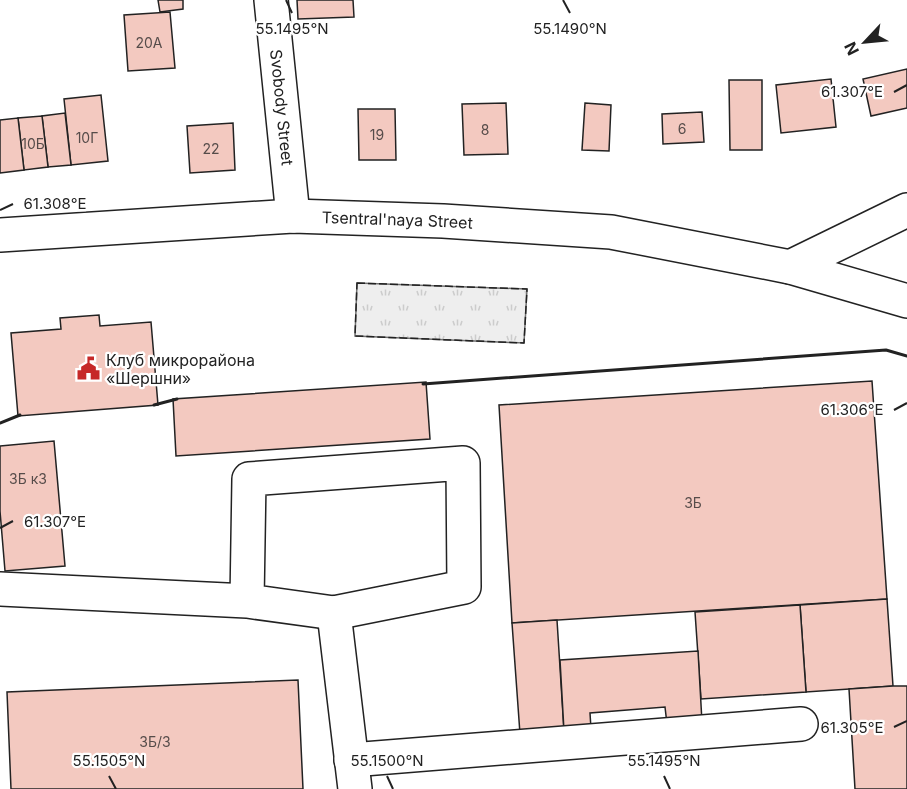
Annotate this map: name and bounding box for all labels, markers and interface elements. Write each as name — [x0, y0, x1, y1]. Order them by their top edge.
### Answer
north arrow — [835, 12, 895, 72]
text: 55.1495°N — [255, 19, 329, 38]
text: 55.1490°N — [533, 19, 607, 38]
house number: 20А — [135, 34, 163, 51]
text: N — [840, 39, 863, 58]
street label: Svobody Street — [266, 48, 298, 166]
text: 61.307°E — [821, 82, 883, 101]
house number: 6 — [678, 120, 686, 137]
house number: 8 — [481, 121, 489, 138]
house number: 19 — [370, 126, 384, 143]
house number: 10Г — [76, 129, 98, 146]
house number: 10Б — [21, 135, 45, 152]
house number: 22 — [202, 140, 220, 157]
text: 61.308°E — [24, 194, 86, 213]
street label: Tsentral'naya Street — [321, 207, 473, 233]
place label: Клуб микрорайона «Шершни» — [106, 350, 255, 388]
public building icon: Клуб микрорайона «Шершни» — [75, 356, 101, 382]
text: 61.306°E — [820, 400, 884, 419]
house number: 3Б к3 — [9, 470, 47, 487]
house number: 3Б — [684, 494, 702, 511]
text: 61.307°E — [24, 512, 86, 531]
text: 61.305°E — [820, 718, 884, 737]
house number: 3Б/3 — [139, 733, 171, 750]
text: 55.1505°N — [73, 751, 145, 770]
text: 55.1500°N — [350, 751, 424, 770]
text: 55.1495°N — [627, 751, 701, 770]

